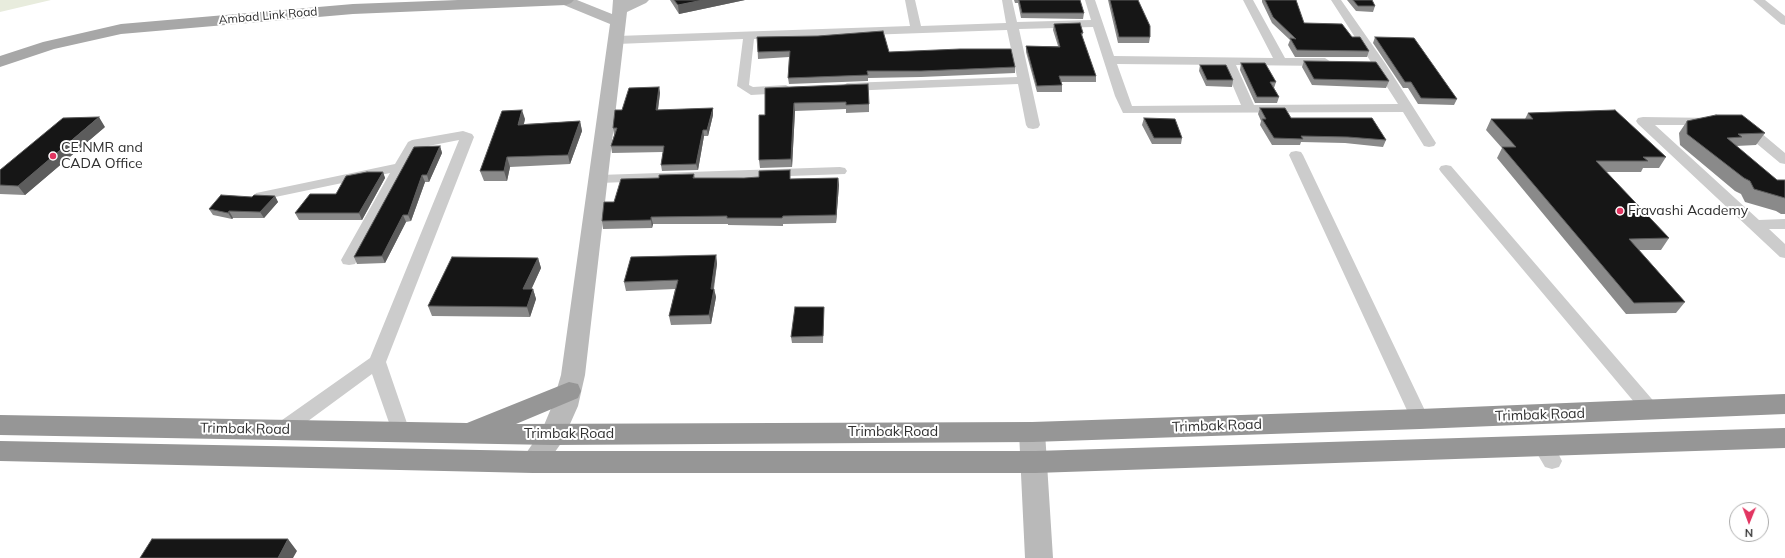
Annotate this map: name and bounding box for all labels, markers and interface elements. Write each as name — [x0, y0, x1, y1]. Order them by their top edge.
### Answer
street label: Ambad Link Road — [218, 5, 318, 27]
place label: CE.NMR and CADA Office — [61, 140, 143, 172]
marker: CE.NMR and CADA Office — [48, 151, 58, 161]
place label: Fravashi Academy — [1628, 203, 1748, 219]
marker: Fravashi Academy — [1615, 206, 1625, 216]
street label: Trimbak Road — [1495, 405, 1585, 425]
street label: Trimbak Road — [1172, 416, 1262, 436]
street label: Trimbak Road — [200, 420, 290, 438]
street label: Trimbak Road — [848, 424, 938, 440]
street label: Trimbak Road — [524, 426, 614, 442]
north arrow — [1729, 502, 1769, 542]
text: N — [1745, 526, 1753, 540]

